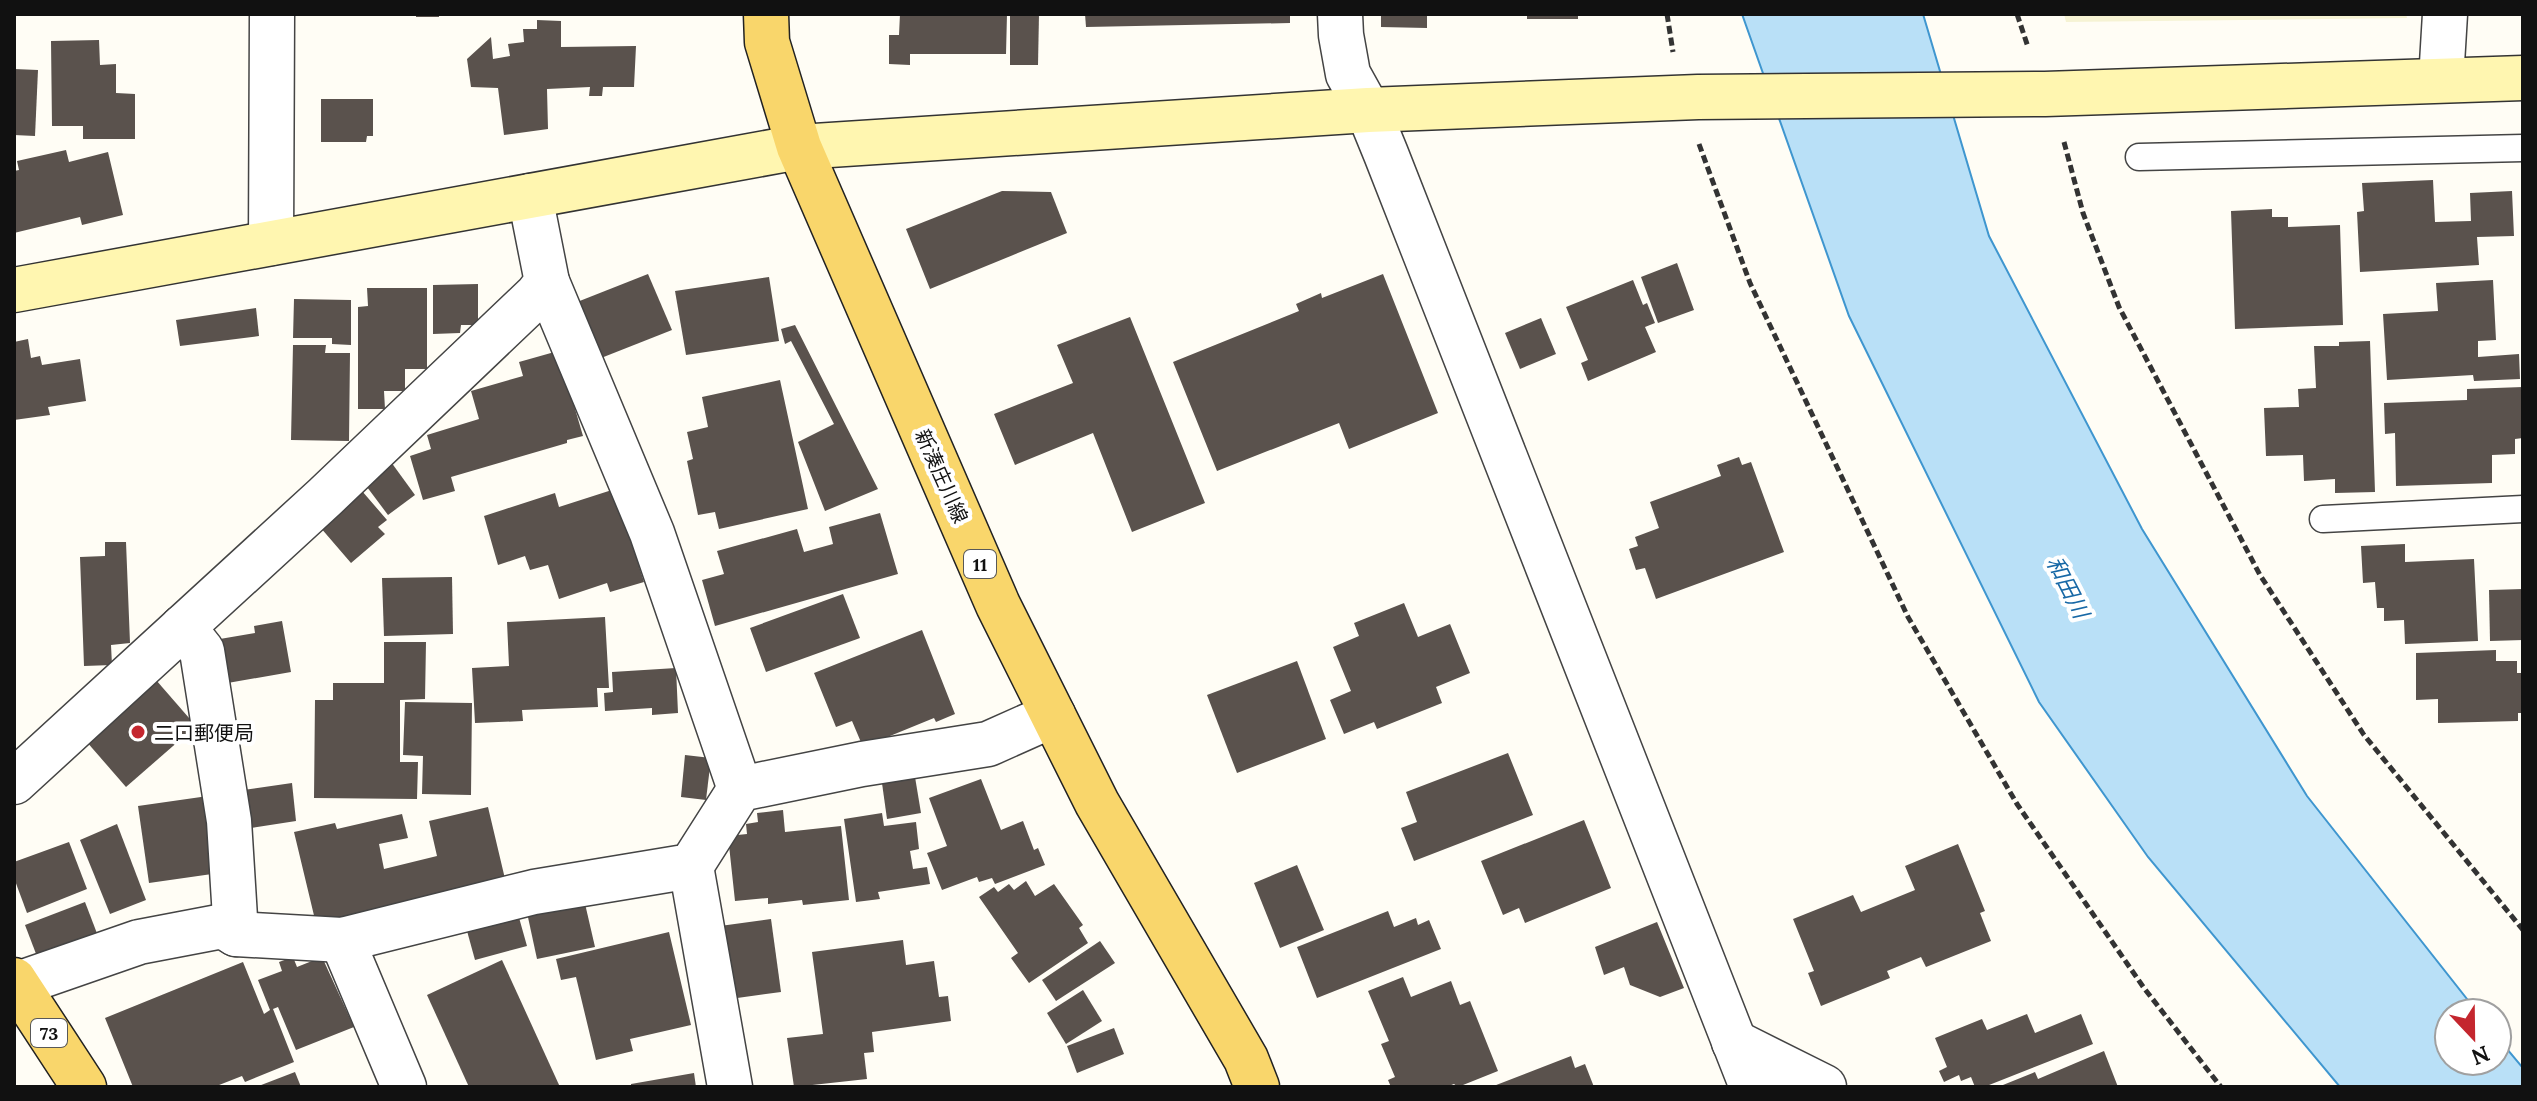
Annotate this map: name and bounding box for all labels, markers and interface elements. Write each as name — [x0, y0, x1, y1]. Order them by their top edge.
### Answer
street label: 新湊庄川線 — [910, 425, 974, 527]
road number: 11 — [964, 550, 996, 578]
water label: 和田川 — [2041, 551, 2096, 625]
place label: 二口郵便局 — [154, 720, 254, 745]
marker: 二口郵便局 — [129, 723, 147, 741]
north arrow — [2433, 997, 2513, 1077]
road number: 73 — [31, 1019, 67, 1047]
text: N — [2467, 1039, 2494, 1072]

